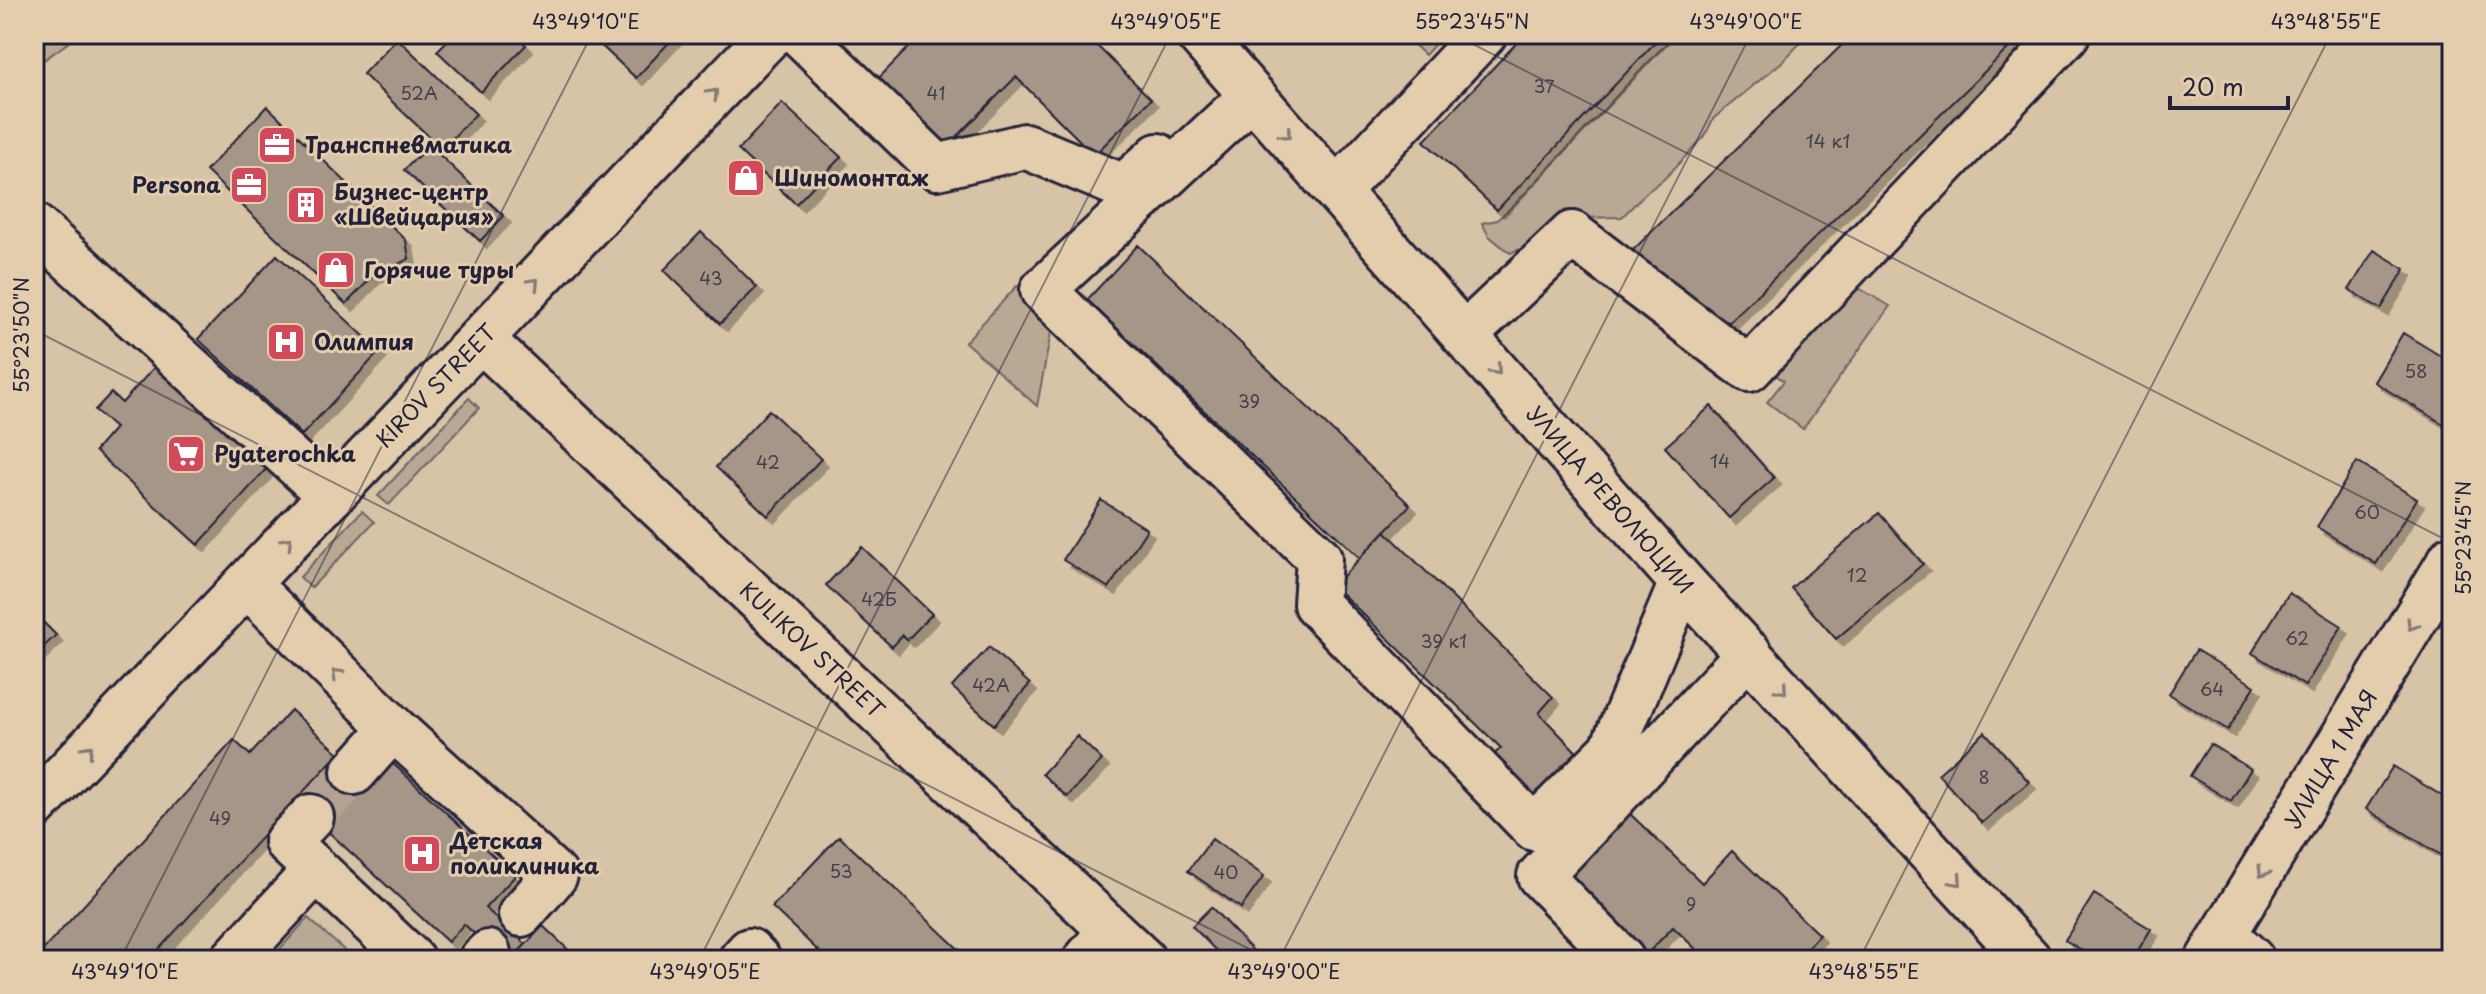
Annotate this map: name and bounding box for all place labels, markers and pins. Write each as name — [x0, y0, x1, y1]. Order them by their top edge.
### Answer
office icon: Транспневматика — [256, 124, 298, 166]
place label: Транспневматика — [305, 127, 513, 160]
shop icon: Шиномонтаж — [725, 157, 767, 199]
place label: Шиномонтаж — [774, 160, 929, 193]
office icon: Persona — [228, 164, 270, 206]
place label: Persona — [132, 167, 221, 200]
place label: Бизнес-центр «Швейцария» — [334, 174, 494, 232]
building icon: Бизнес-центр «Швейцария» — [285, 184, 327, 226]
shop icon: Горячие туры — [315, 249, 357, 291]
place label: Горячие туры — [364, 252, 514, 285]
hospital icon: Олимпия — [265, 321, 307, 363]
place label: Олимпия — [314, 324, 414, 357]
supermarket icon: Pyaterochka — [165, 433, 207, 475]
place label: Pyaterochka — [214, 436, 356, 469]
place label: Детская поликлиника — [449, 823, 600, 881]
hospital icon: Детская поликлиника — [401, 833, 443, 875]

